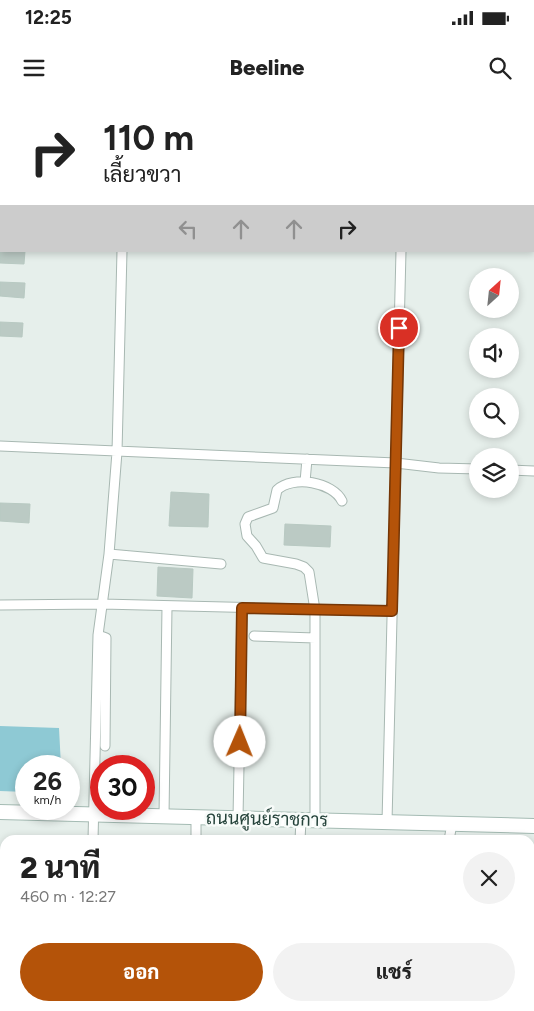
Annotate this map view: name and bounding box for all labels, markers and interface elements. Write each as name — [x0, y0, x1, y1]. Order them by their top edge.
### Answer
text: 12:25 — [25, 6, 72, 29]
icon: menu — [20, 54, 48, 82]
text: Beeline — [230, 54, 304, 81]
icon: search — [486, 54, 514, 82]
text: 110 m — [103, 117, 194, 159]
icon: right — [20, 120, 85, 185]
text: เลี้ยวขวา — [103, 161, 181, 188]
icon: left — [174, 215, 202, 243]
icon: ahead — [227, 215, 255, 243]
icon: ahead — [280, 215, 308, 243]
icon: right — [333, 215, 361, 243]
north arrow — [469, 268, 519, 318]
map controls — [469, 268, 519, 498]
pin — [378, 307, 420, 349]
icon: arrive — [385, 314, 413, 342]
button: sound — [469, 328, 519, 378]
button: search — [469, 388, 519, 438]
button: layers — [469, 448, 519, 498]
position arrow — [213, 715, 265, 767]
speed limit sign: 30 — [90, 755, 155, 820]
text: 26 — [33, 766, 62, 796]
text: km/h — [34, 793, 61, 807]
street label: ถนนศูนย์ราชการ — [206, 805, 329, 833]
text: 2 นาที — [20, 849, 100, 886]
button: close — [463, 852, 515, 904]
text: 460 m · 12:27 — [20, 887, 116, 906]
button: ออก — [20, 943, 263, 1001]
button: แชร์ — [273, 943, 515, 1001]

